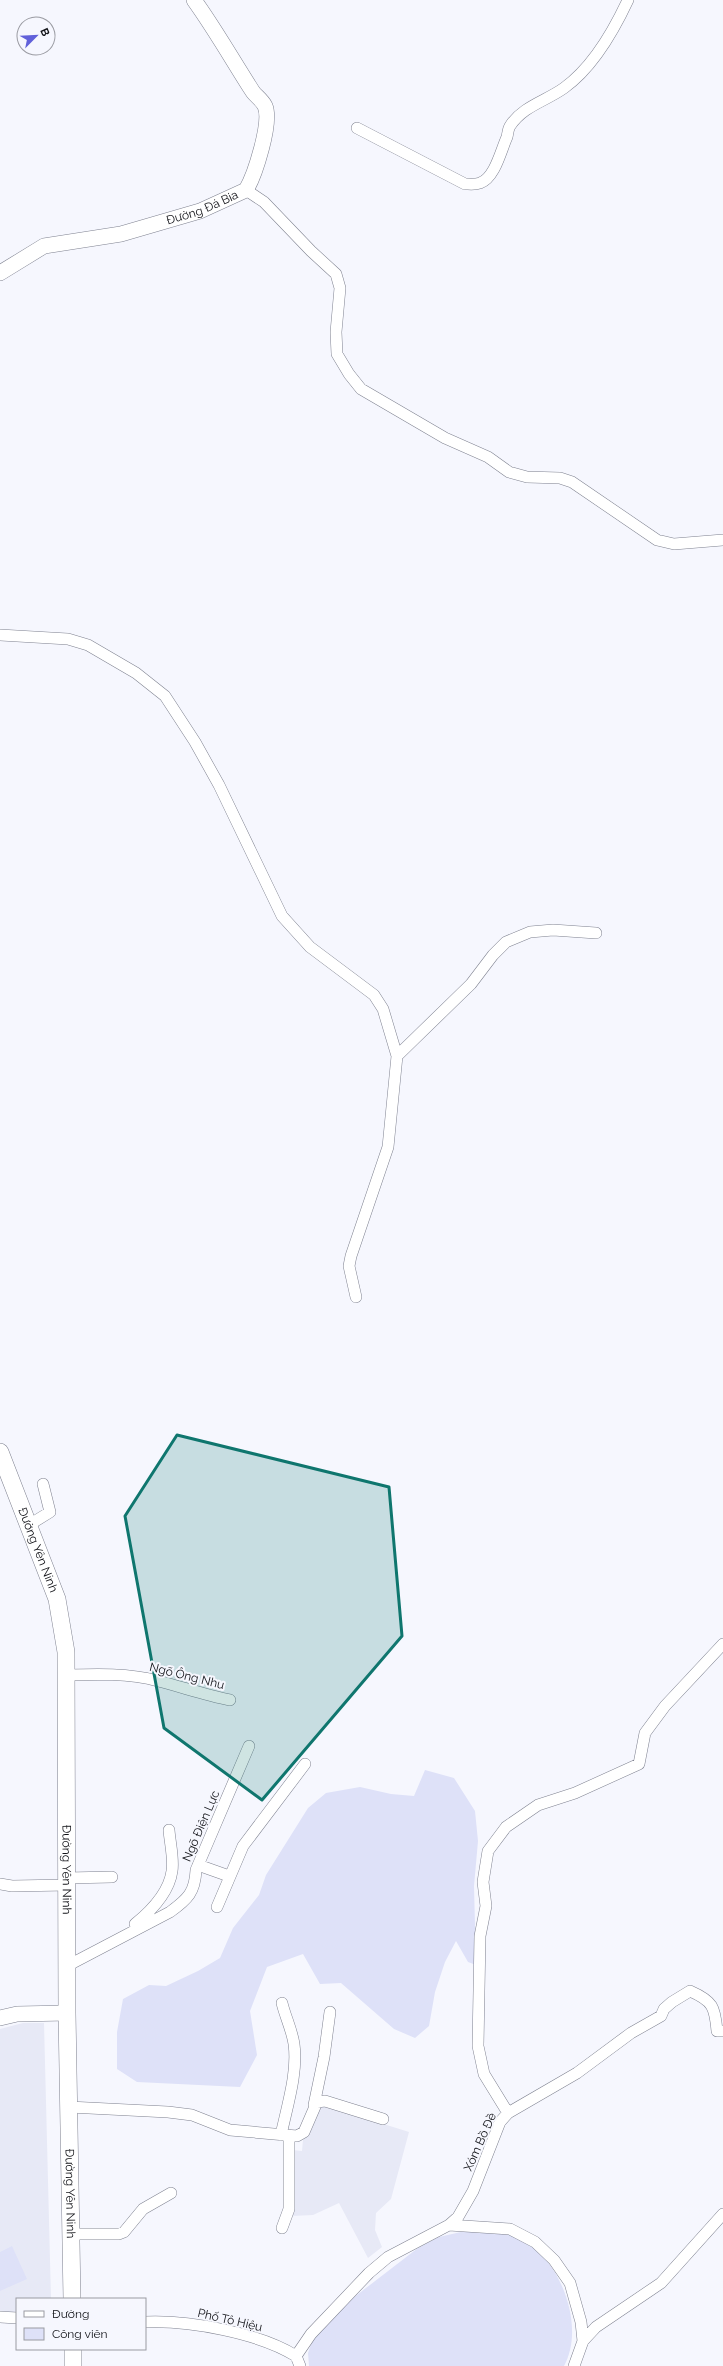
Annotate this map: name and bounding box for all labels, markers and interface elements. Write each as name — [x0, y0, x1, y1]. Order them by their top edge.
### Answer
north arrow — [16, 16, 56, 56]
text: B — [37, 26, 52, 39]
street label: Đường Đá Bia — [165, 188, 240, 227]
street label: Đường Yên Ninh — [15, 1506, 61, 1594]
street label: Ngõ Ông Nhu — [148, 1660, 226, 1692]
street label: Ngõ Điện Lực — [180, 1788, 222, 1864]
street label: Đường Yên Ninh — [59, 1825, 74, 1914]
street label: Xóm Bồ Đề — [461, 2111, 499, 2173]
street label: Đường Yên Ninh — [62, 2149, 78, 2239]
legend — [16, 2298, 146, 2350]
street label: Phố Tô Hiệu — [196, 2306, 264, 2334]
text: Đường — [52, 2307, 89, 2321]
text: Công viên — [52, 2327, 108, 2341]

